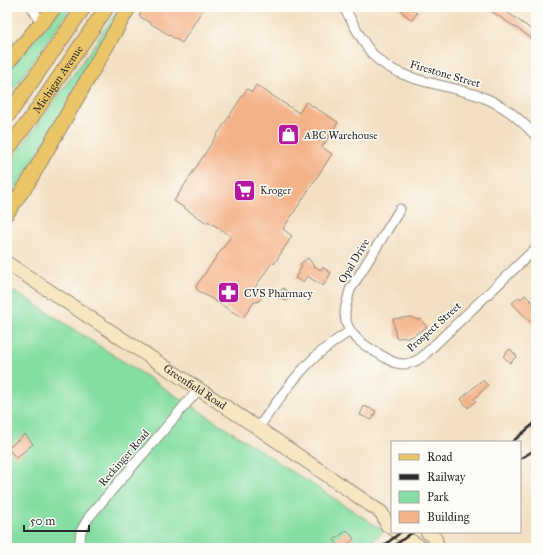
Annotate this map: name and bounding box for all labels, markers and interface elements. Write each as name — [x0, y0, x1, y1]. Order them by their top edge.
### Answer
street label: Michigan Avenue — [30, 42, 86, 116]
street label: Firestone Street — [408, 58, 482, 90]
shop icon: ABC Warehouse — [276, 122, 302, 148]
place label: ABC Warehouse — [303, 129, 378, 142]
supermarket icon: Kroger — [232, 177, 258, 203]
place label: Kroger — [260, 184, 292, 197]
street label: Opal Drive — [336, 236, 372, 285]
pharmacy icon: CVS Pharmacy — [216, 280, 242, 306]
place label: CVS Pharmacy — [244, 287, 314, 300]
street label: Prospect Street — [404, 299, 464, 355]
street label: Greenfield Road — [161, 361, 229, 412]
street label: Reckinger Road — [96, 427, 152, 489]
legend — [391, 441, 521, 533]
text: Road — [427, 450, 453, 464]
text: Railway — [427, 470, 466, 484]
text: Park — [427, 490, 449, 504]
scale bar — [24, 507, 89, 533]
text: Building — [427, 510, 470, 525]
text: 50 m — [30, 514, 55, 528]

